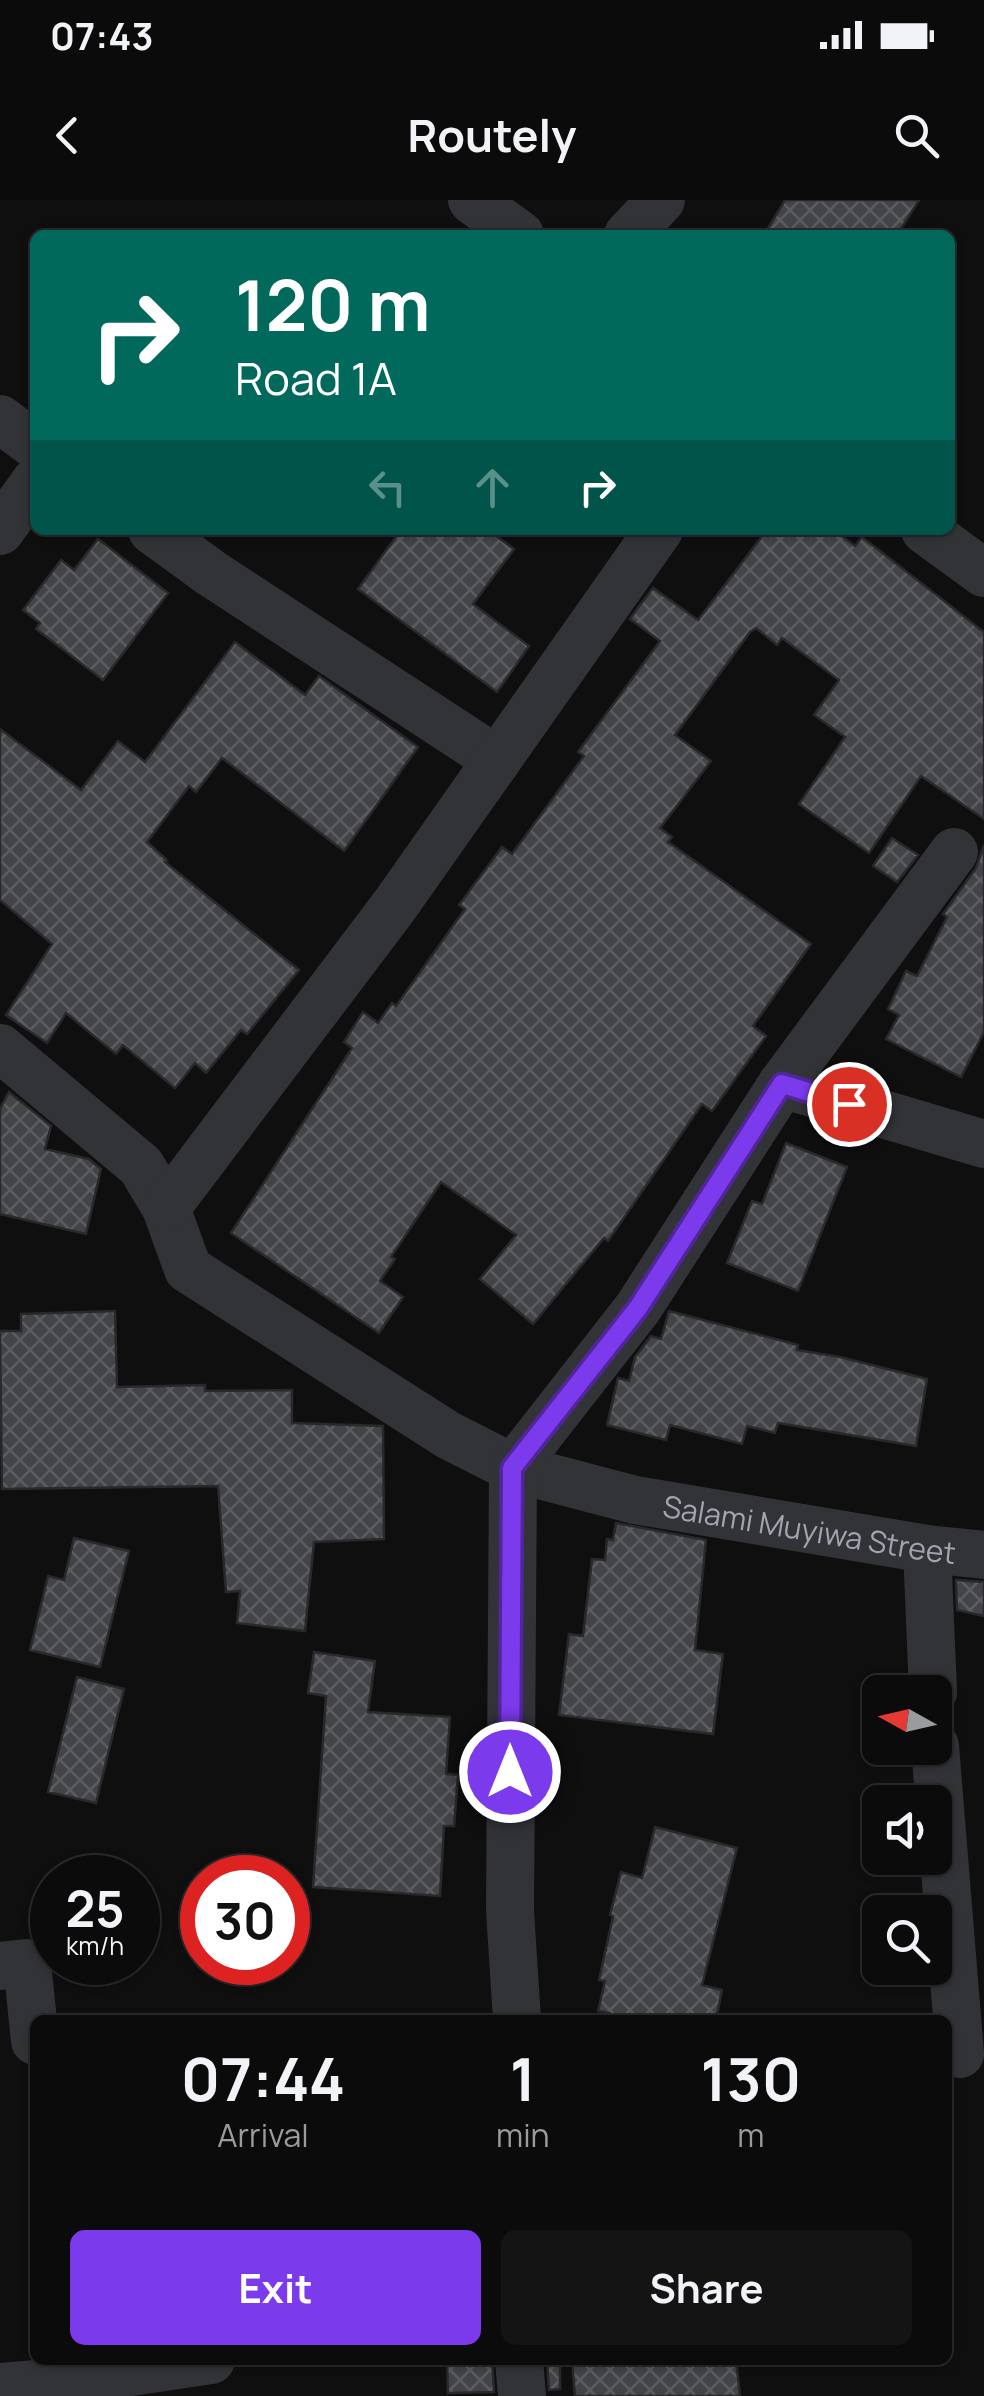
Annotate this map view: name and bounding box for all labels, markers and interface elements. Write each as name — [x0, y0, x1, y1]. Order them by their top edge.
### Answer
text: 07:43 — [50, 9, 154, 61]
text: Routely — [408, 104, 576, 166]
icon: back — [40, 108, 95, 163]
icon: search — [889, 108, 944, 163]
text: 120 m — [235, 256, 430, 352]
icon: right — [70, 270, 200, 400]
text: Road 1A — [235, 347, 397, 409]
icon: left — [360, 460, 415, 515]
icon: ahead — [465, 460, 520, 515]
icon: right — [570, 460, 625, 515]
pin — [807, 1062, 892, 1147]
icon: arrive — [822, 1077, 877, 1132]
street label: Salami Muyiwa Street — [660, 1485, 958, 1572]
north arrow — [862, 1675, 952, 1765]
map controls — [862, 1675, 952, 1985]
position arrow — [458, 1720, 562, 1824]
button: sound — [862, 1785, 952, 1875]
speed limit sign: 30 — [180, 1855, 310, 1985]
text: 25 — [65, 1874, 125, 1942]
button: search — [862, 1895, 952, 1985]
text: km/h — [66, 1928, 124, 1963]
text: 07:44 — [181, 2037, 345, 2119]
text: 1 — [510, 2037, 536, 2119]
text: 130 — [700, 2037, 801, 2119]
text: Arrival — [217, 2113, 309, 2157]
text: min — [496, 2113, 550, 2157]
text: m — [737, 2113, 764, 2157]
button: Exit — [70, 2230, 481, 2345]
button: Share — [501, 2230, 912, 2345]

